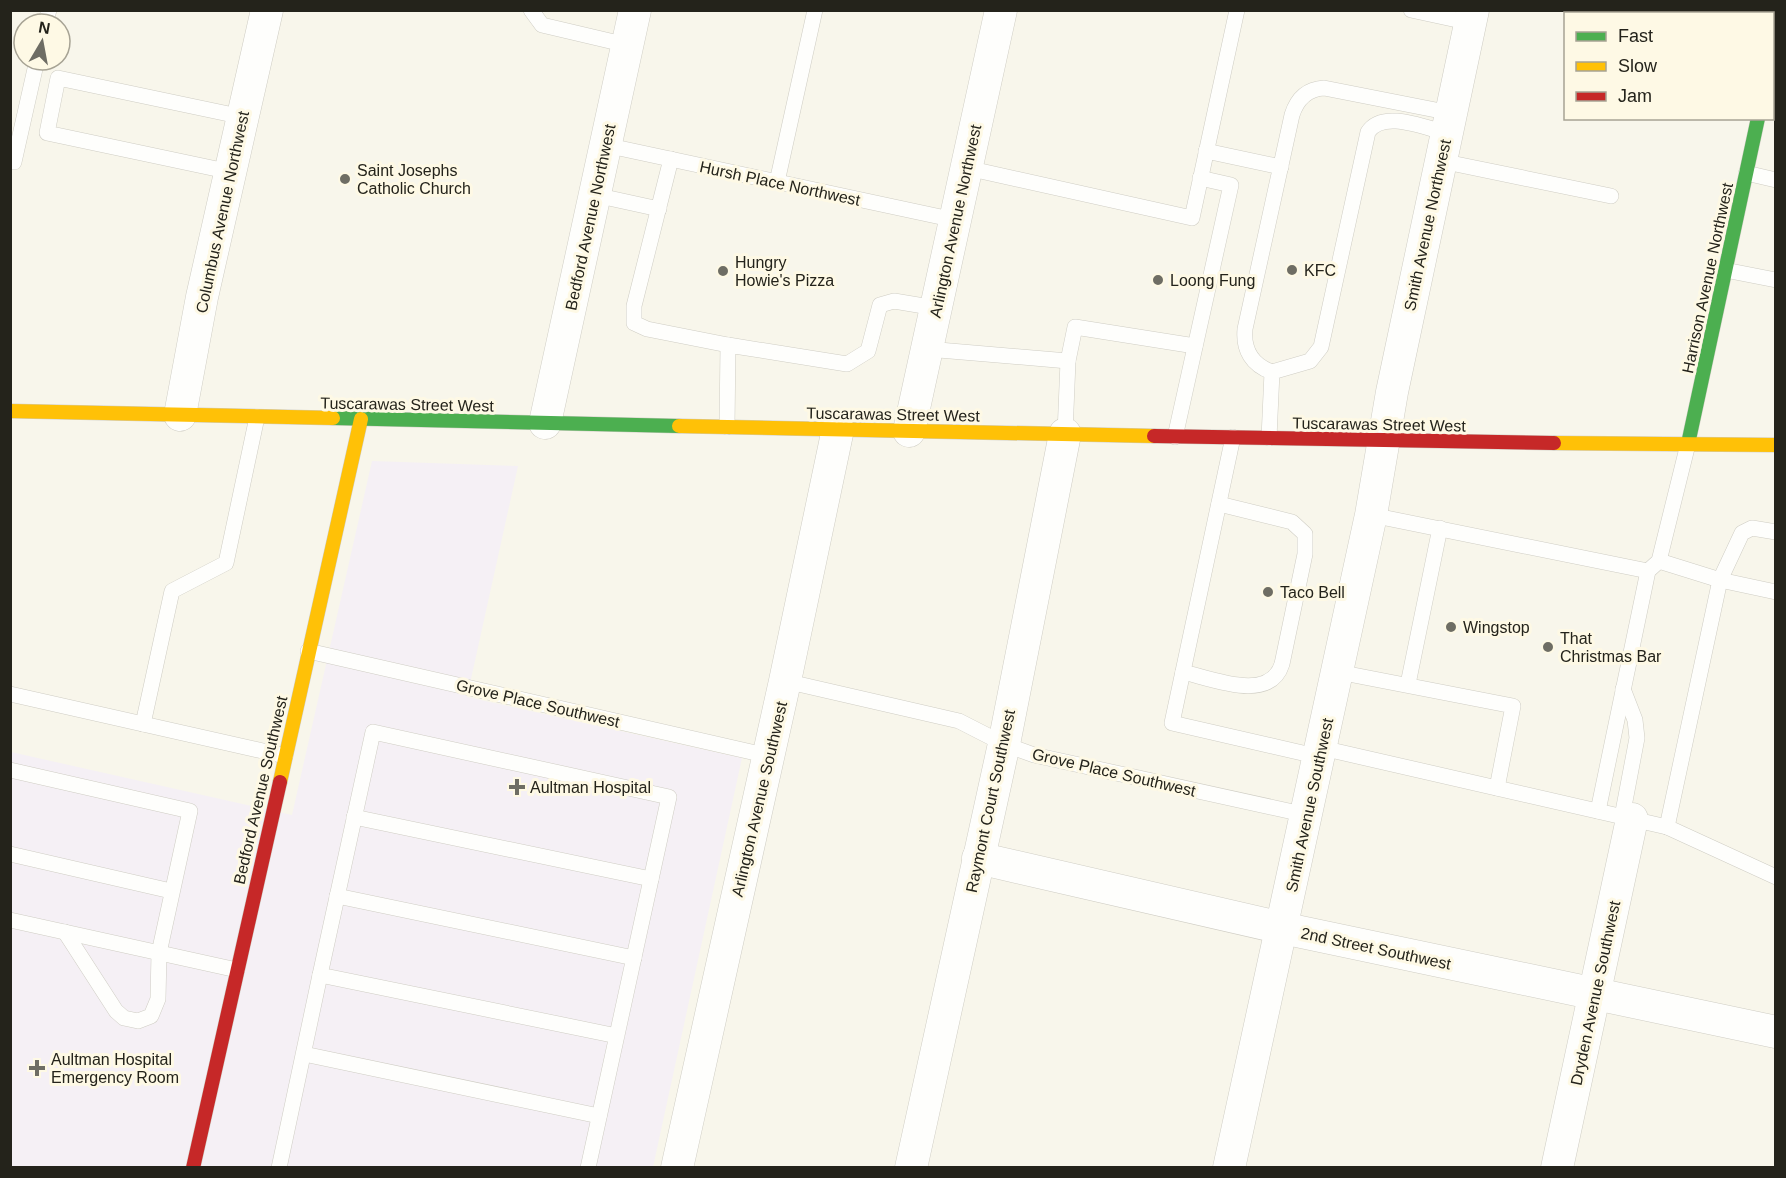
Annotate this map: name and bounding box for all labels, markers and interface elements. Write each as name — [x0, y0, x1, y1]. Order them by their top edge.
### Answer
north arrow — [12, 12, 72, 72]
legend — [1564, 12, 1774, 120]
text: N — [37, 18, 52, 37]
text: Fast — [1618, 26, 1653, 46]
text: Slow — [1618, 56, 1658, 76]
text: Jam — [1618, 86, 1652, 106]
street label: Columbus Avenue Northwest — [193, 109, 252, 315]
street label: Bedford Avenue Northwest — [562, 122, 619, 312]
street label: Arlington Avenue Northwest — [927, 122, 984, 319]
street label: Smith Avenue Northwest — [1401, 137, 1454, 312]
street label: Hursh Place Northwest — [698, 158, 862, 209]
place label: Saint Josephs Catholic Church — [357, 162, 471, 197]
marker: Saint Josephs Catholic Church — [338, 172, 352, 186]
street label: Harrison Avenue Northwest — [1679, 181, 1736, 375]
place label: Hungry Howie's Pizza — [735, 254, 834, 289]
place label: KFC — [1304, 262, 1336, 279]
marker: KFC — [1285, 263, 1299, 277]
marker: Hungry Howie's Pizza — [716, 264, 730, 278]
place label: Loong Fung — [1170, 272, 1255, 289]
marker: Loong Fung — [1151, 273, 1165, 287]
street label: Tuscarawas Street West — [320, 394, 494, 415]
street label: Tuscarawas Street West — [806, 404, 980, 425]
street label: Tuscarawas Street West — [1292, 414, 1466, 435]
place label: Taco Bell — [1280, 584, 1345, 601]
marker: Taco Bell — [1261, 585, 1275, 599]
place label: Wingstop — [1463, 619, 1530, 636]
marker: Wingstop — [1444, 620, 1458, 634]
place label: That Christmas Bar — [1560, 630, 1662, 665]
marker: That Christmas Bar — [1541, 640, 1555, 654]
street label: Grove Place Southwest — [455, 676, 622, 731]
street label: Bedford Avenue Southwest — [231, 694, 291, 886]
street label: Arlington Avenue Southwest — [729, 699, 790, 898]
street label: Raymont Court Southwest — [963, 707, 1018, 894]
street label: Smith Avenue Southwest — [1283, 716, 1336, 894]
street label: Grove Place Southwest — [1031, 745, 1198, 800]
marker: Aultman Hospital — [508, 778, 526, 796]
place label: Aultman Hospital — [530, 779, 651, 796]
street label: Dryden Avenue Southwest — [1568, 899, 1623, 1087]
street label: 2nd Street Southwest — [1299, 924, 1453, 973]
place label: Aultman Hospital Emergency Room — [51, 1051, 179, 1086]
marker: Aultman Hospital Emergency Room — [28, 1059, 46, 1077]

